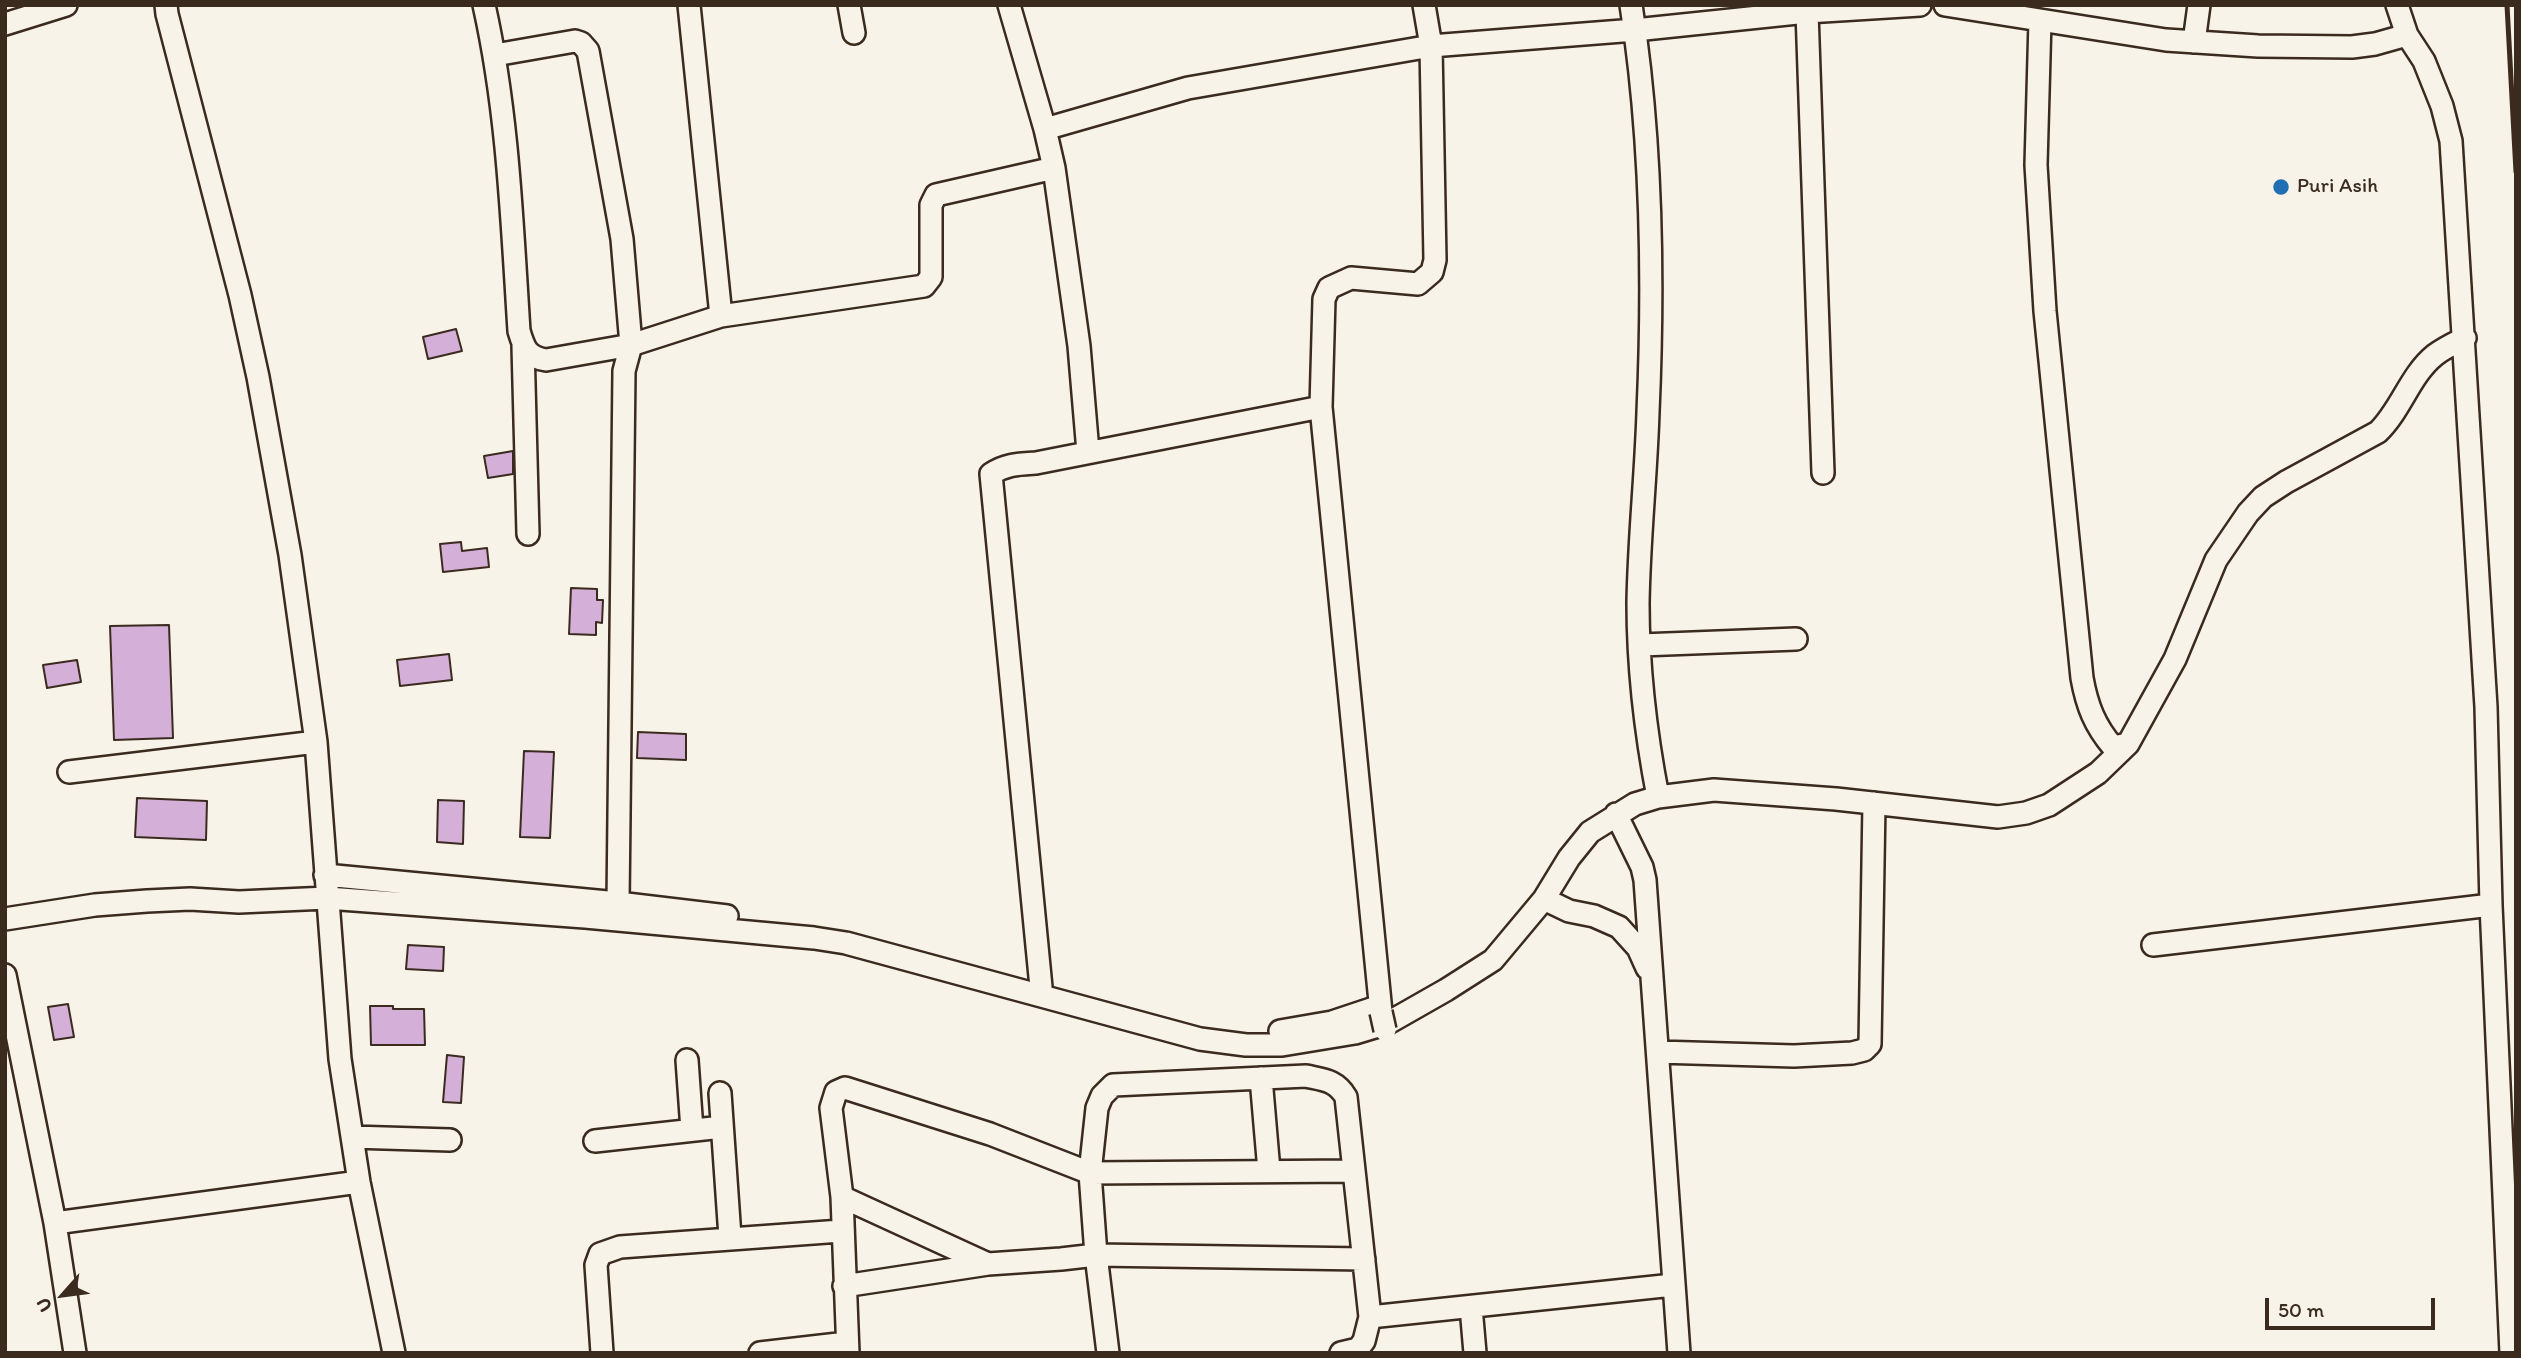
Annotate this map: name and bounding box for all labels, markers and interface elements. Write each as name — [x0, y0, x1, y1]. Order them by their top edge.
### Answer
place label: Puri Asih — [2297, 174, 2378, 200]
marker: Puri Asih — [2271, 177, 2291, 197]
north arrow — [28, 1260, 98, 1330]
scale bar — [2269, 1284, 2439, 1328]
text: U — [31, 1294, 57, 1316]
text: 50 m — [2278, 1297, 2324, 1322]

